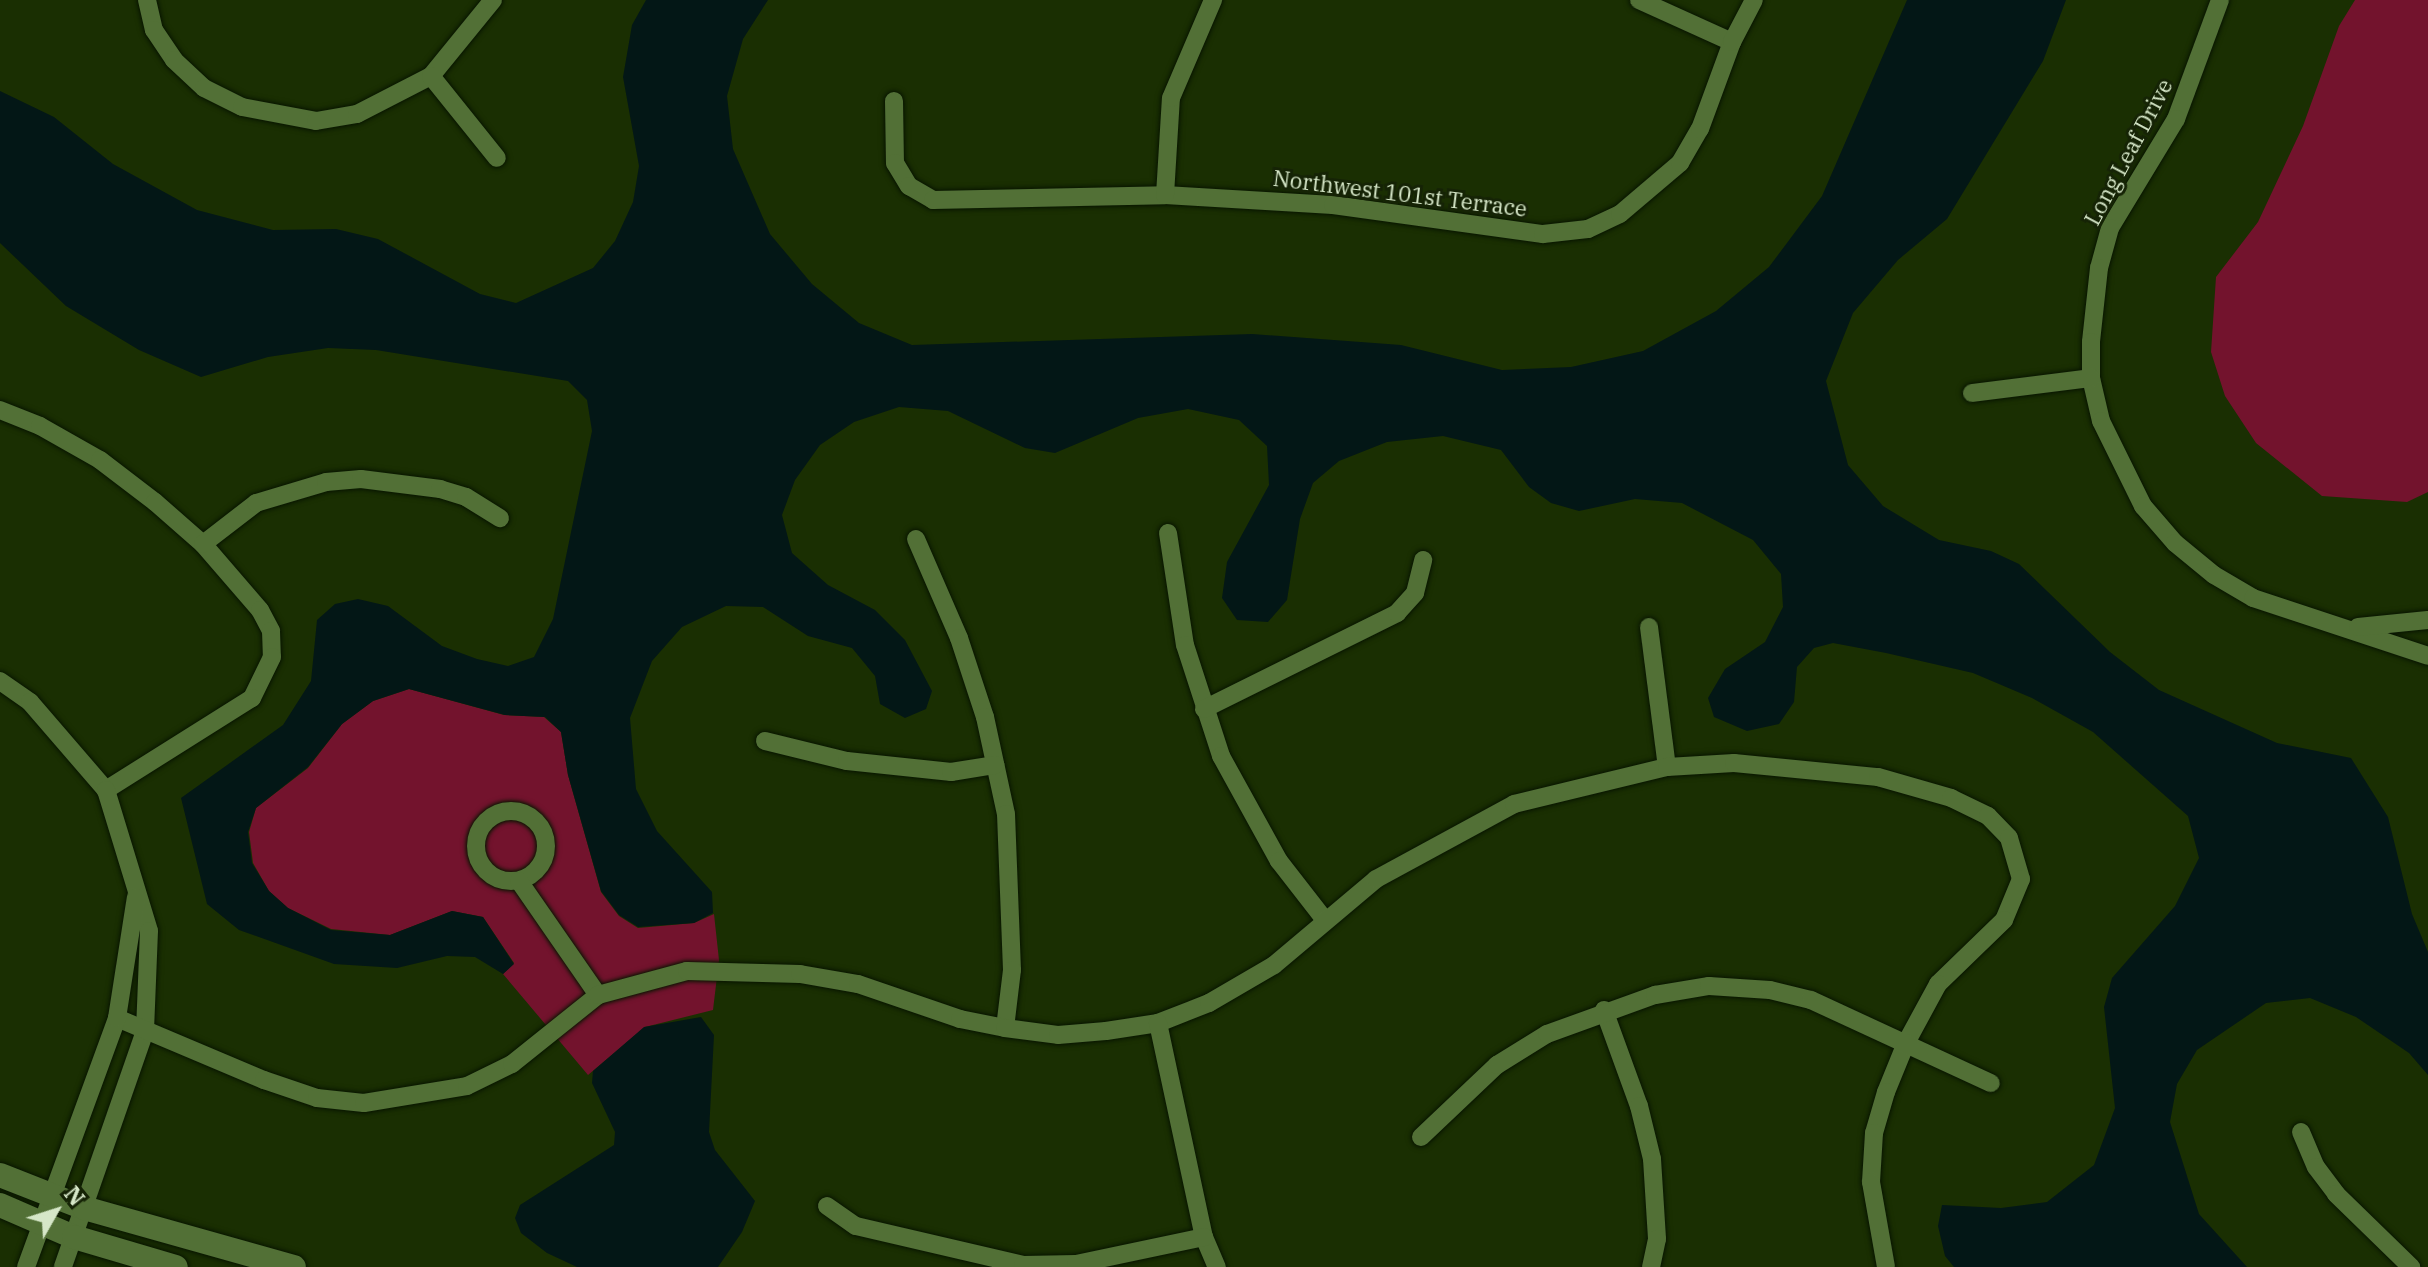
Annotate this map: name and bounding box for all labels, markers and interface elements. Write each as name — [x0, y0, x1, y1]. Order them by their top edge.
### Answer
street label: Long Leaf Drive — [2078, 74, 2178, 230]
street label: Northwest 101st Terrace — [1272, 164, 1528, 222]
north arrow — [16, 1171, 96, 1251]
text: N — [58, 1180, 92, 1211]

